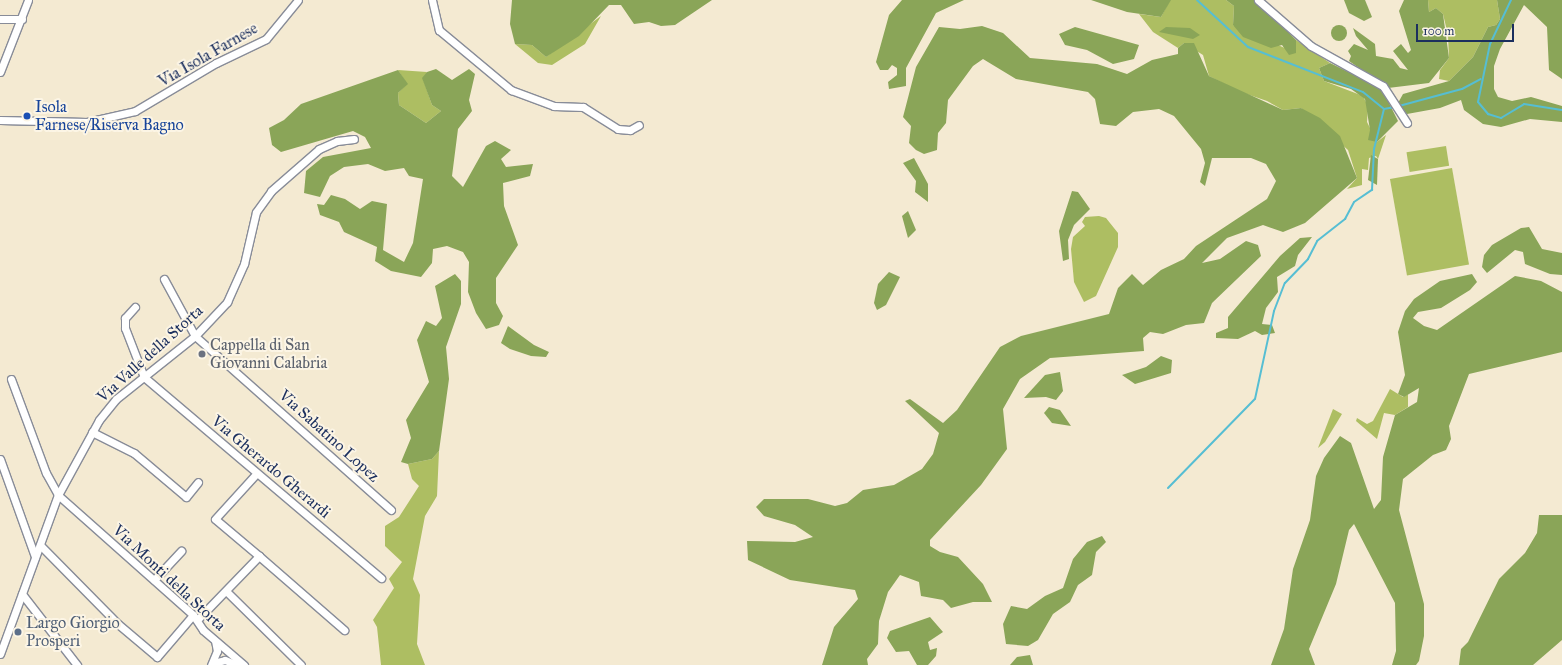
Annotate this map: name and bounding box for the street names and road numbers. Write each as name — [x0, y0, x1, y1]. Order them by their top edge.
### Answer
street label: Via Isola Farnese — [155, 19, 261, 91]
street label: Via Valle della Storta — [93, 301, 207, 407]
street label: Via Sabatino Lopez — [275, 386, 383, 486]
street label: Via Gherardo Gherardi — [208, 412, 334, 522]
street label: Via Monti della Storta — [109, 521, 229, 635]

